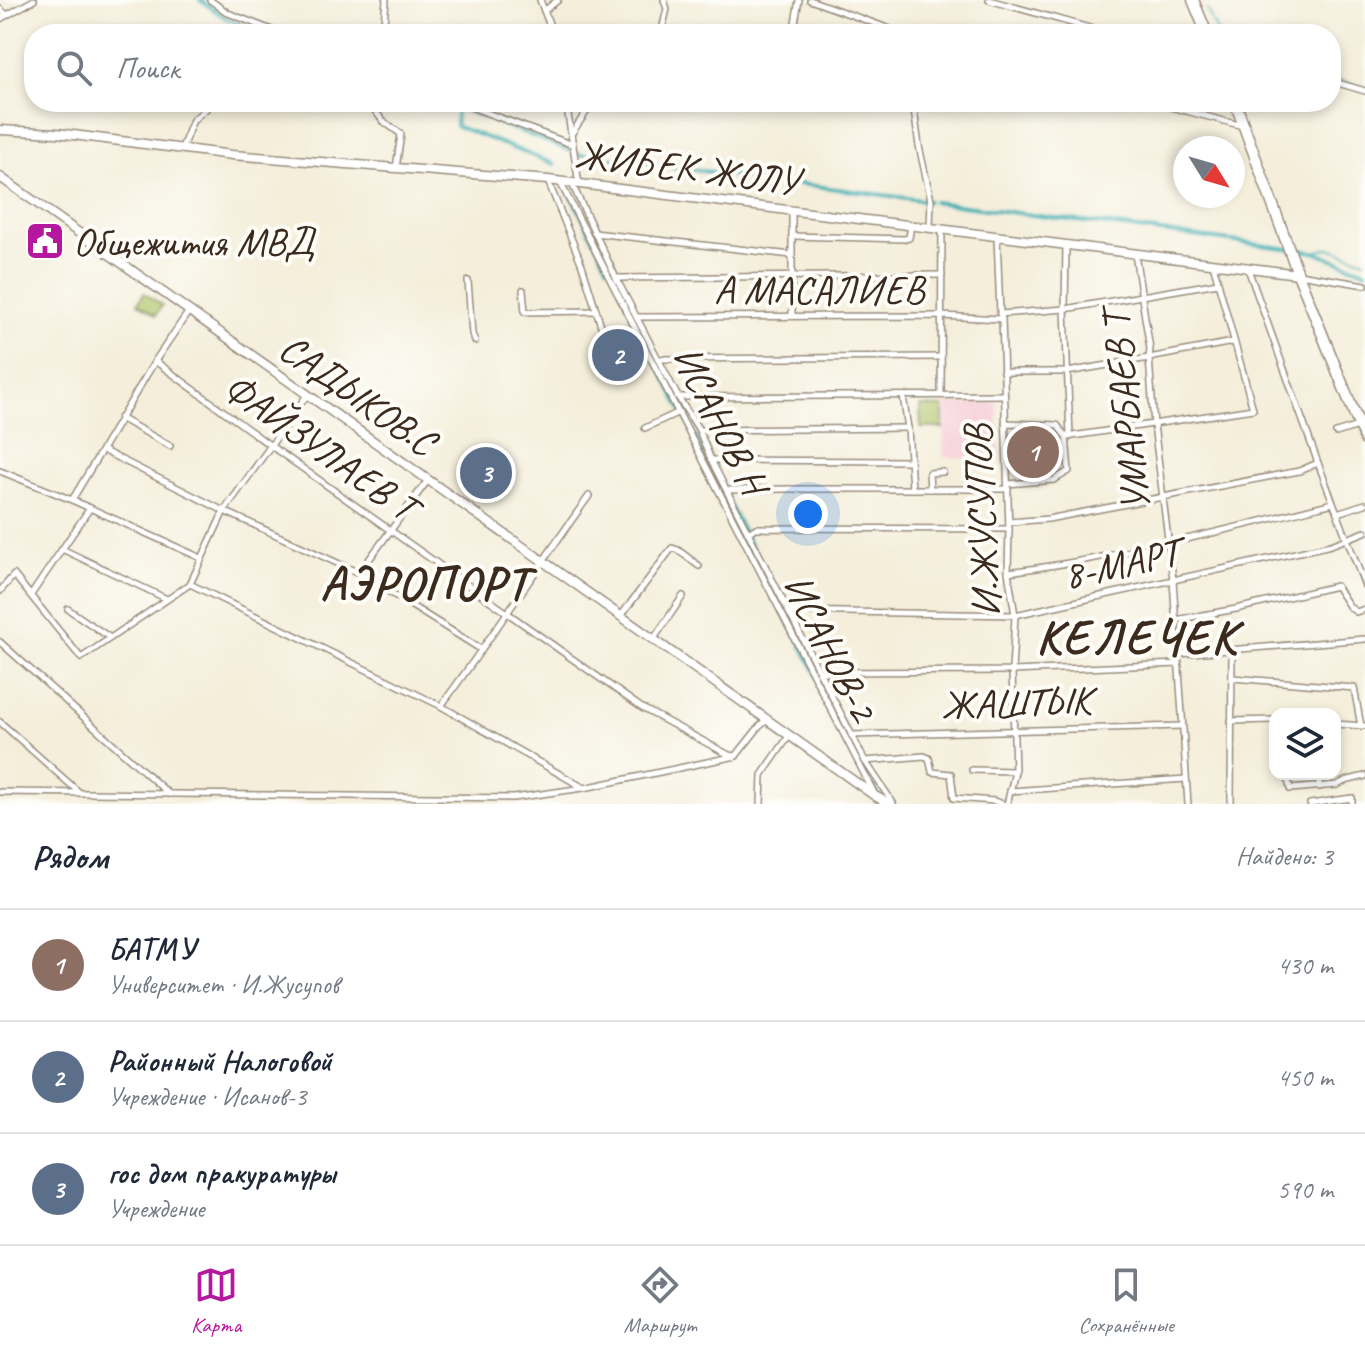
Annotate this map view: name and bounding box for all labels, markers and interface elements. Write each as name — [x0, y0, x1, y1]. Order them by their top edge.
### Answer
search box — [24, 24, 1341, 112]
icon: search — [52, 46, 96, 90]
text: Поиск — [116, 49, 179, 87]
street label: ЖИБЕК ЖОЛУ — [572, 129, 807, 207]
north arrow — [1173, 136, 1245, 208]
place label: Общежития МВД — [73, 217, 317, 267]
public building icon: Общежития МВД — [24, 220, 66, 262]
street label: А МАСАЛИЕВ — [714, 265, 926, 315]
street label: УМАРБАЕВ Т — [1090, 300, 1161, 514]
street label: САДЫКОВ.С — [270, 323, 448, 469]
pin: 2 — [592, 325, 644, 385]
street label: ИСАНОВ Н — [662, 337, 781, 508]
street label: ФАЙЗУЛАЕВ Т — [214, 362, 433, 536]
street label: И.ЖУСУПОВ — [952, 421, 1012, 618]
pin: 1 — [1007, 422, 1059, 482]
pin: 3 — [460, 443, 512, 503]
your location — [788, 494, 828, 534]
street label: 8-МАРТ — [1059, 525, 1193, 601]
district label: АЭРОПОРТ — [320, 553, 538, 613]
street label: ИСАНОВ-2 — [772, 566, 890, 732]
district label: КЕЛЕЧЕК — [1036, 607, 1245, 667]
street label: ЖАШТЫК — [940, 675, 1100, 731]
map controls — [1269, 708, 1341, 780]
button: layers — [1269, 708, 1341, 780]
text: Рядом — [32, 835, 108, 878]
text: Найдено: 3 — [1236, 840, 1333, 873]
text: БАТМУ — [108, 930, 196, 968]
text: 1 — [52, 949, 64, 982]
text: 430 m — [1277, 949, 1333, 982]
text: Университет · И.Жусупов — [108, 968, 339, 1001]
text: Районный Налоговой — [108, 1042, 332, 1080]
text: 2 — [52, 1061, 64, 1094]
text: 450 m — [1277, 1061, 1333, 1094]
text: Учреждение · Исанов-3 — [108, 1080, 306, 1113]
text: гос дом пракуратуры — [108, 1154, 336, 1192]
text: 3 — [52, 1173, 64, 1206]
text: 590 m — [1277, 1173, 1333, 1206]
text: Учреждение — [108, 1192, 204, 1225]
tab: Карта — [191, 1263, 241, 1339]
tab: Маршрут — [624, 1263, 696, 1339]
tab: Сохранённые — [1078, 1263, 1174, 1339]

